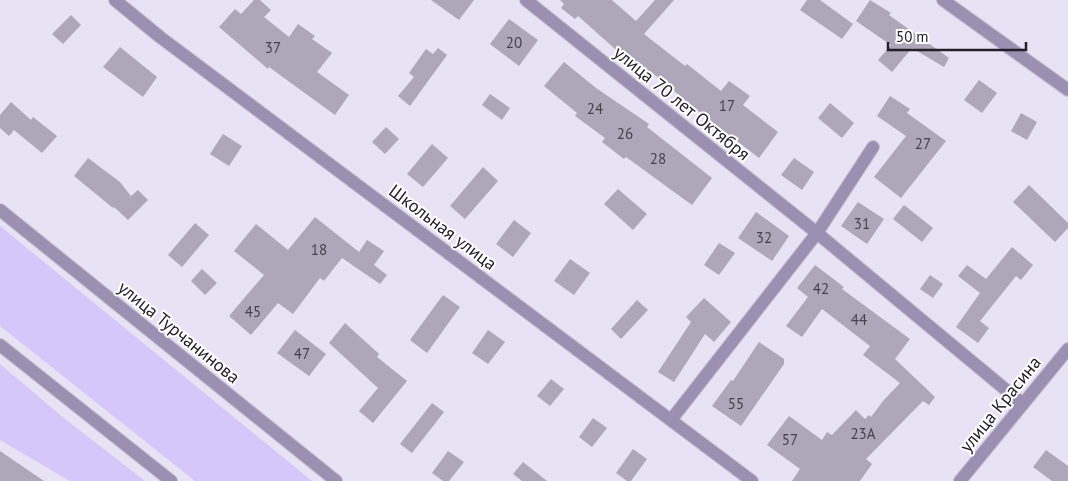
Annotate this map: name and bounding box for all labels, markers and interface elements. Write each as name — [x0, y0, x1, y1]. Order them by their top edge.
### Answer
scale bar — [888, 20, 1026, 52]
text: 50 m — [896, 27, 929, 46]
house number: 20 — [506, 33, 522, 52]
house number: 37 — [265, 38, 281, 57]
street label: улица 70 лет Октября — [609, 41, 755, 165]
house number: 17 — [719, 96, 735, 115]
house number: 24 — [587, 99, 603, 118]
house number: 26 — [617, 124, 633, 143]
house number: 27 — [915, 134, 931, 153]
house number: 28 — [650, 149, 666, 168]
street label: Школьная улица — [385, 179, 501, 275]
house number: 31 — [854, 214, 870, 233]
house number: 32 — [756, 228, 772, 247]
house number: 18 — [311, 240, 327, 259]
street label: улица Турчанинова — [113, 276, 245, 388]
house number: 42 — [813, 279, 829, 298]
house number: 45 — [245, 302, 261, 321]
house number: 44 — [851, 310, 867, 329]
house number: 47 — [294, 344, 310, 363]
street label: улица Красина — [954, 351, 1046, 457]
house number: 55 — [728, 394, 744, 413]
house number: 23А — [850, 424, 876, 443]
house number: 57 — [782, 430, 798, 449]

